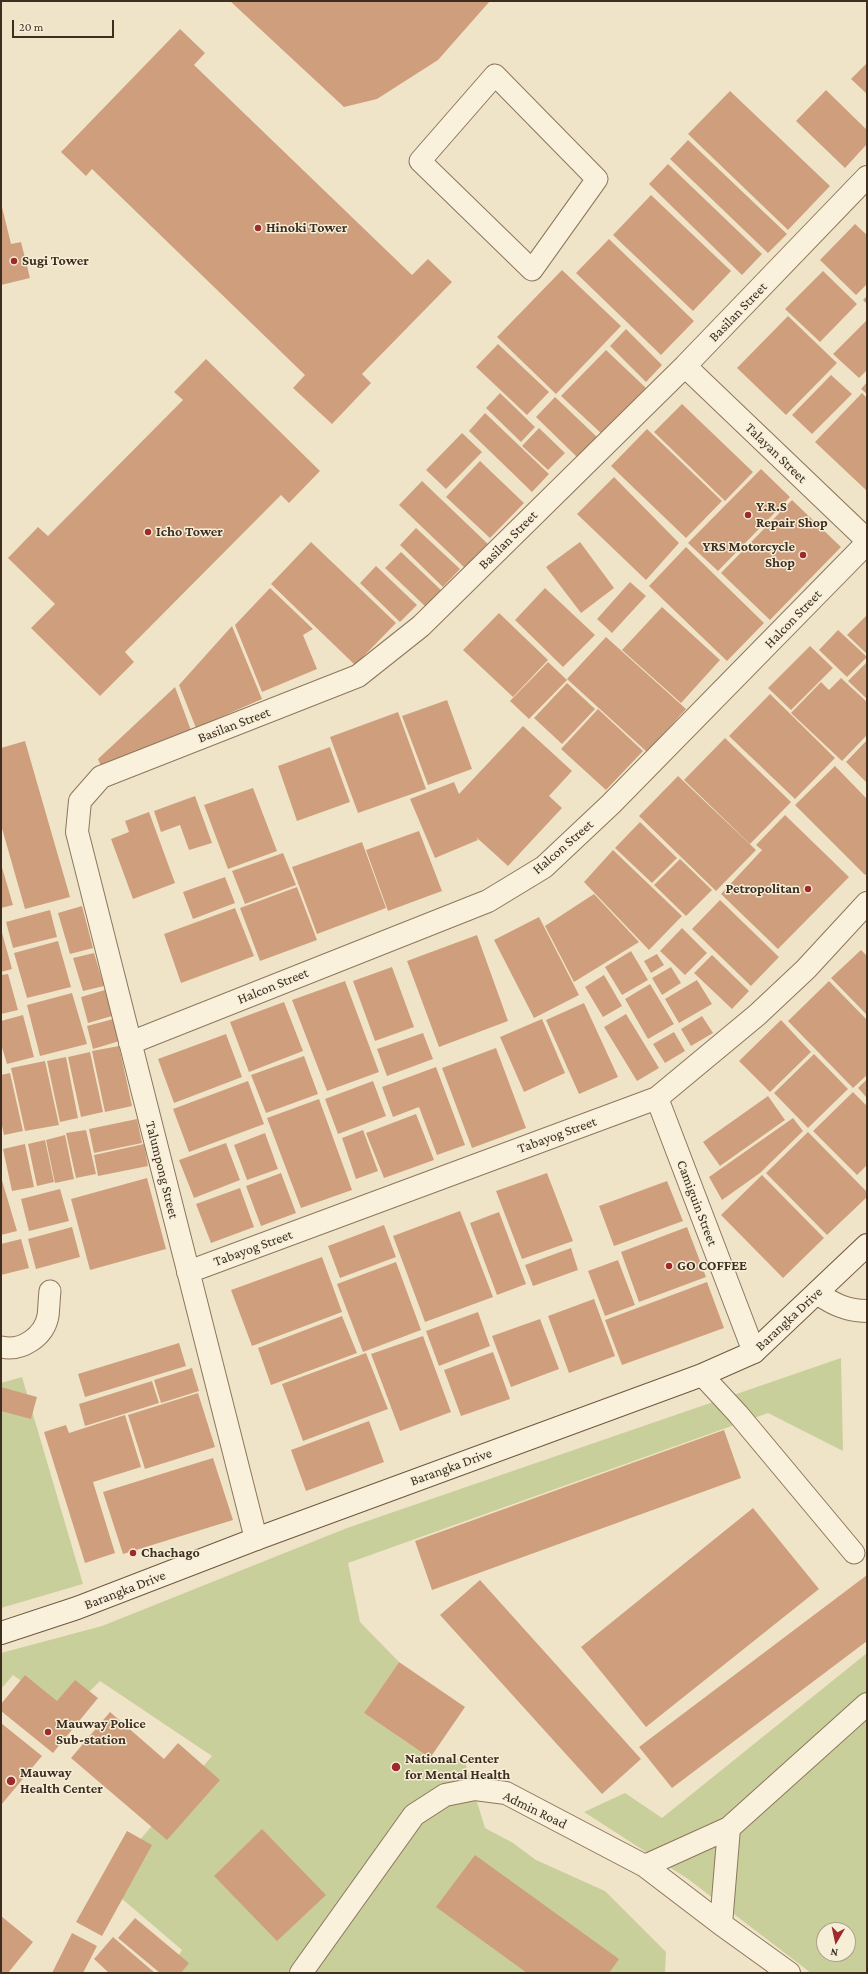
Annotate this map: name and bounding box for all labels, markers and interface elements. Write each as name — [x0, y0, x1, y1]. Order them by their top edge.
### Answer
scale bar — [14, 12, 116, 38]
text: 20 m — [19, 20, 43, 34]
place label: Hinoki Tower — [266, 220, 347, 236]
marker: Hinoki Tower — [253, 223, 263, 233]
place label: Sugi Tower — [22, 253, 89, 269]
marker: Sugi Tower — [9, 256, 19, 266]
street label: Basilan Street — [705, 279, 771, 345]
street label: Talayan Street — [742, 419, 810, 487]
place label: Y.R.S Repair Shop — [756, 499, 828, 532]
street label: Basilan Street — [475, 507, 541, 573]
marker: Y.R.S Repair Shop — [743, 510, 753, 520]
place label: Icho Tower — [156, 524, 223, 540]
marker: Icho Tower — [143, 527, 153, 537]
place label: YRS Motorcycle Shop — [702, 539, 795, 572]
marker: YRS Motorcycle Shop — [798, 550, 808, 560]
street label: Halcon Street — [761, 586, 825, 652]
street label: Basilan Street — [195, 703, 273, 747]
street label: Halcon Street — [529, 816, 597, 878]
place label: Petropolitan — [725, 881, 800, 897]
marker: Petropolitan — [803, 884, 813, 894]
street label: Halcon Street — [235, 964, 311, 1008]
street label: Tabayog Street — [515, 1113, 599, 1157]
street label: Talumpong Street — [142, 1119, 182, 1221]
street label: Camiguin Street — [673, 1158, 721, 1248]
street label: Tabayog Street — [211, 1226, 295, 1270]
place label: GO COFFEE — [677, 1258, 747, 1274]
marker: GO COFFEE — [664, 1261, 674, 1271]
street label: Barangka Drive — [752, 1284, 826, 1354]
street label: Barangka Drive — [408, 1444, 494, 1490]
place label: Chachago — [141, 1545, 200, 1561]
marker: Chachago — [128, 1548, 138, 1558]
street label: Barangka Drive — [82, 1567, 168, 1613]
place label: Mauway Police Sub-station — [56, 1716, 146, 1748]
marker: Mauway Police Sub-station — [43, 1727, 53, 1737]
place label: National Center for Mental Health — [405, 1751, 510, 1784]
marker: National Center for Mental Health — [390, 1761, 402, 1773]
place label: Mauway Health Center — [20, 1765, 103, 1798]
marker: Mauway Health Center — [5, 1775, 17, 1787]
street label: Admin Road — [500, 1787, 570, 1833]
north arrow — [816, 1922, 856, 1962]
text: N — [830, 1946, 839, 1959]

